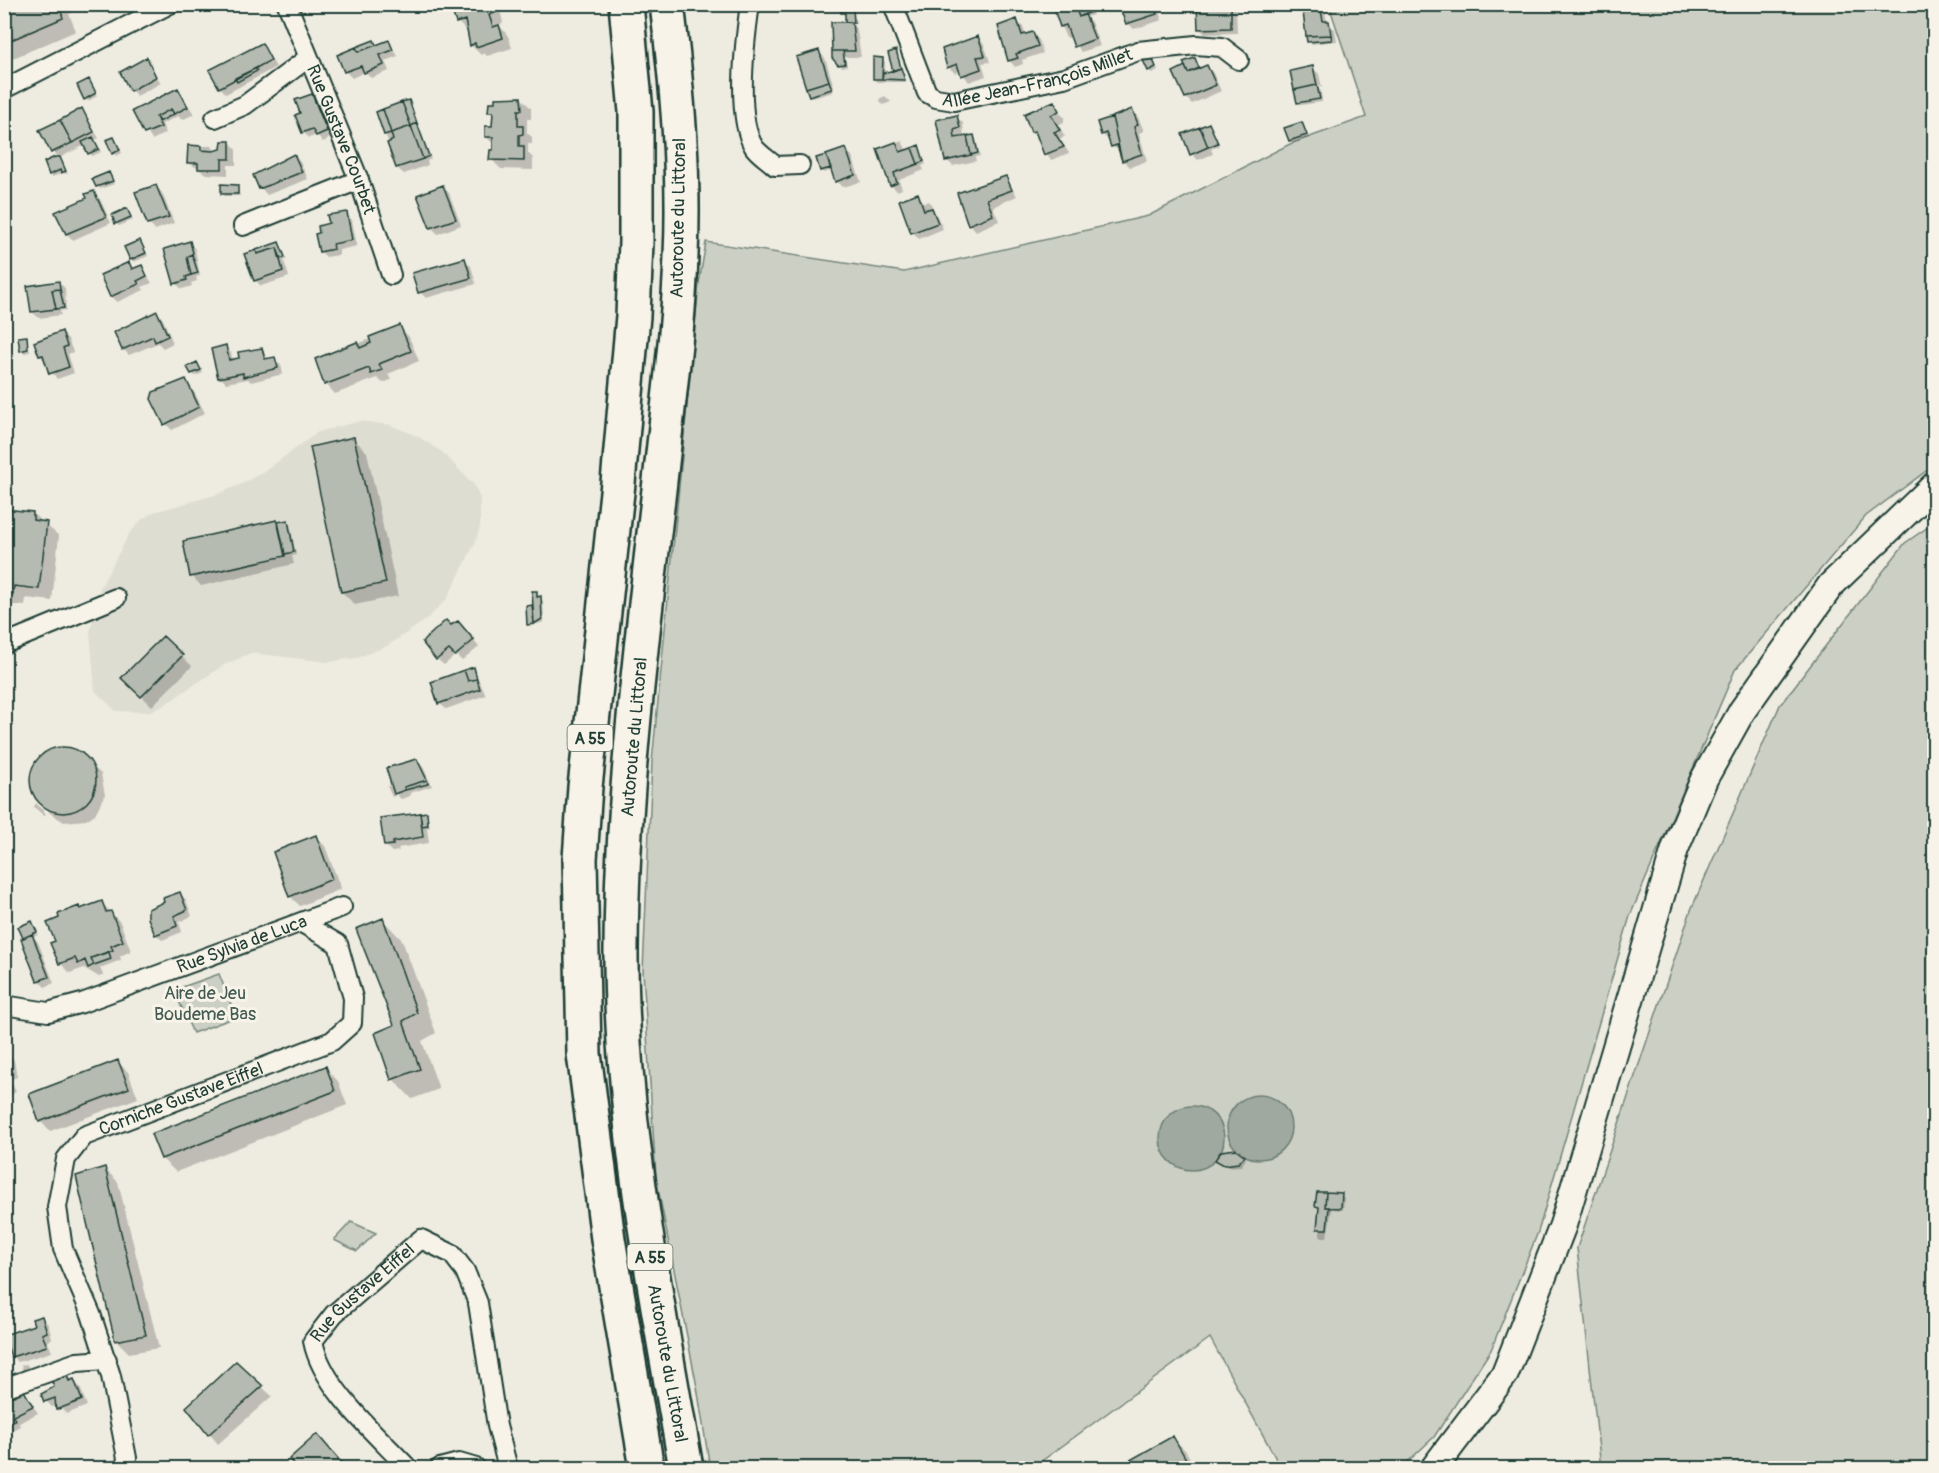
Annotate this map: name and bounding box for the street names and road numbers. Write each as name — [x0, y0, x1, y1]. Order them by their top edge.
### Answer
street label: Allée Jean-François Millet — [940, 43, 1136, 113]
street label: Rue Gustave Courbet — [301, 61, 381, 218]
street label: Autoroute du Littoral — [666, 138, 691, 298]
street label: Autoroute du Littoral — [616, 656, 653, 818]
road number: A 55 — [568, 725, 612, 751]
street label: Rue Sylvia de Luca — [174, 910, 310, 979]
street label: Corniche Gustave Eiffel — [96, 1057, 267, 1141]
street label: Rue Gustave Eiffel — [305, 1239, 420, 1347]
road number: A 55 — [628, 1244, 672, 1270]
street label: Autoroute du Littoral — [642, 1282, 692, 1444]

